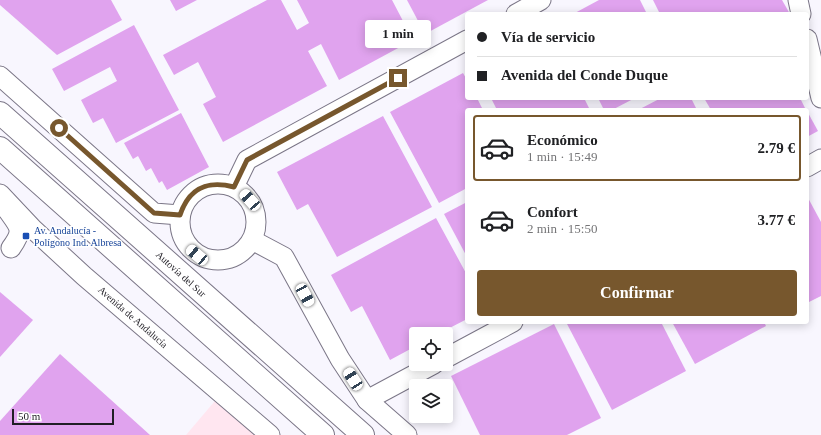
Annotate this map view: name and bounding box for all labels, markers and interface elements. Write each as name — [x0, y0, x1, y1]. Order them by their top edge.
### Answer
callout: 1 min — [365, 20, 431, 48]
text: 1 min — [382, 26, 414, 41]
text: Vía de servicio — [501, 29, 595, 45]
text: Avenida del Conde Duque — [501, 67, 668, 83]
route end — [389, 69, 407, 87]
route start — [50, 119, 68, 137]
icon: car — [479, 130, 515, 166]
text: Económico — [527, 132, 598, 148]
text: 2.79 € — [758, 140, 795, 156]
text: 1 min · 15:49 — [527, 149, 597, 164]
car — [238, 187, 262, 213]
icon: car — [479, 202, 515, 238]
text: Confort — [527, 204, 578, 220]
text: 3.77 € — [758, 212, 795, 228]
text: 2 min · 15:50 — [527, 221, 597, 236]
place label: Av. Andalucía - Polígono Ind. Albresa — [34, 225, 122, 248]
marker: Av. Andalucía - Polígono Ind. Albresa — [21, 231, 31, 241]
car — [184, 243, 210, 267]
street label: Autovía del Sur — [154, 249, 209, 300]
button: Confirmar — [477, 270, 797, 316]
car — [294, 282, 316, 308]
street label: Avenida de Andalucía — [96, 284, 170, 350]
map controls — [409, 327, 453, 423]
button: locate — [409, 327, 453, 371]
car — [341, 366, 365, 392]
button: layers — [409, 379, 453, 423]
scale bar — [12, 407, 114, 426]
text: 50 m — [18, 410, 40, 422]

